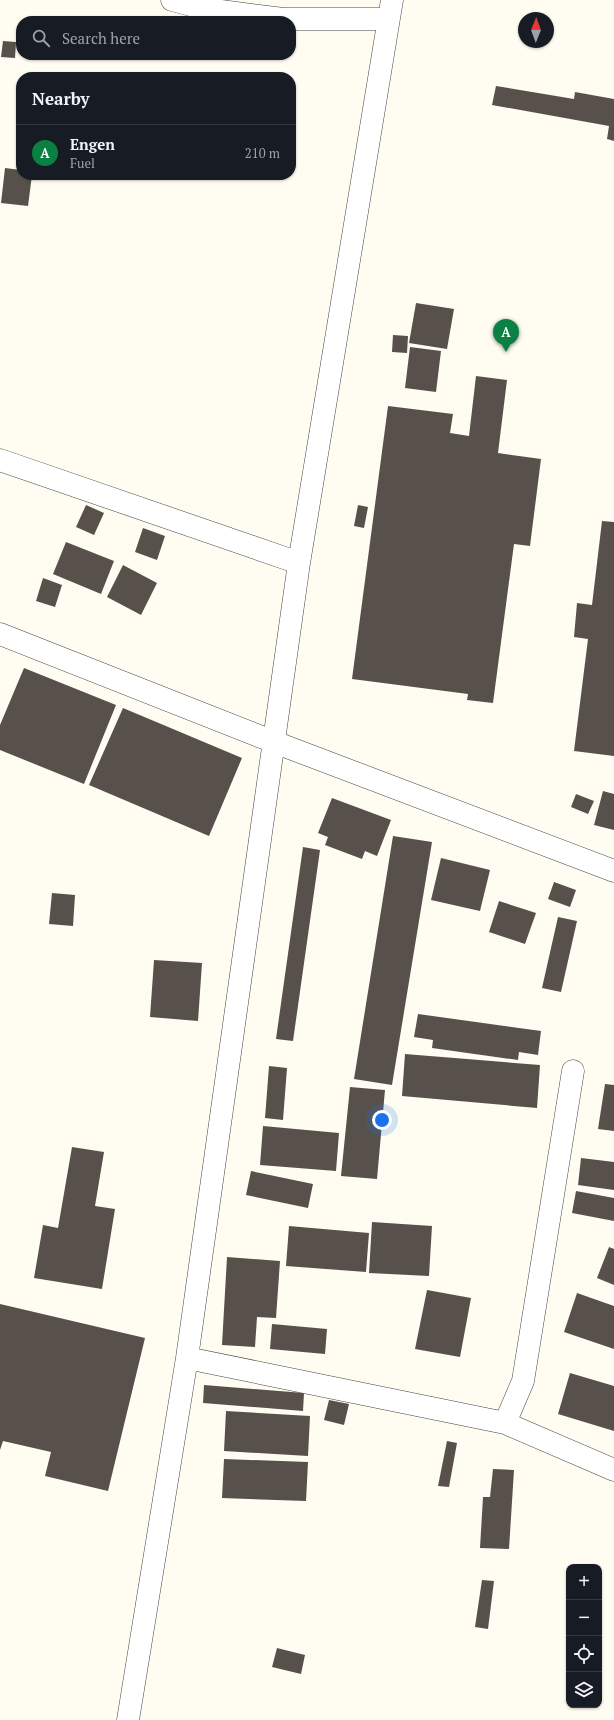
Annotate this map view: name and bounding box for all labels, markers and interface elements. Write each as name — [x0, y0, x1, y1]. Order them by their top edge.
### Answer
north arrow — [518, 12, 554, 48]
search box — [16, 16, 296, 60]
icon: search — [30, 27, 52, 49]
text: Search here — [62, 28, 140, 48]
text: Nearby — [32, 87, 90, 110]
text: Engen — [70, 134, 115, 154]
text: A — [40, 144, 50, 162]
text: 210 m — [245, 144, 280, 162]
text: Fuel — [70, 154, 95, 172]
pin: A — [493, 319, 519, 352]
your location — [372, 1110, 392, 1130]
map controls — [566, 1564, 602, 1708]
button: + — [566, 1564, 602, 1600]
button: − — [566, 1600, 602, 1636]
button: locate — [566, 1636, 602, 1672]
button: layers — [566, 1672, 602, 1708]

